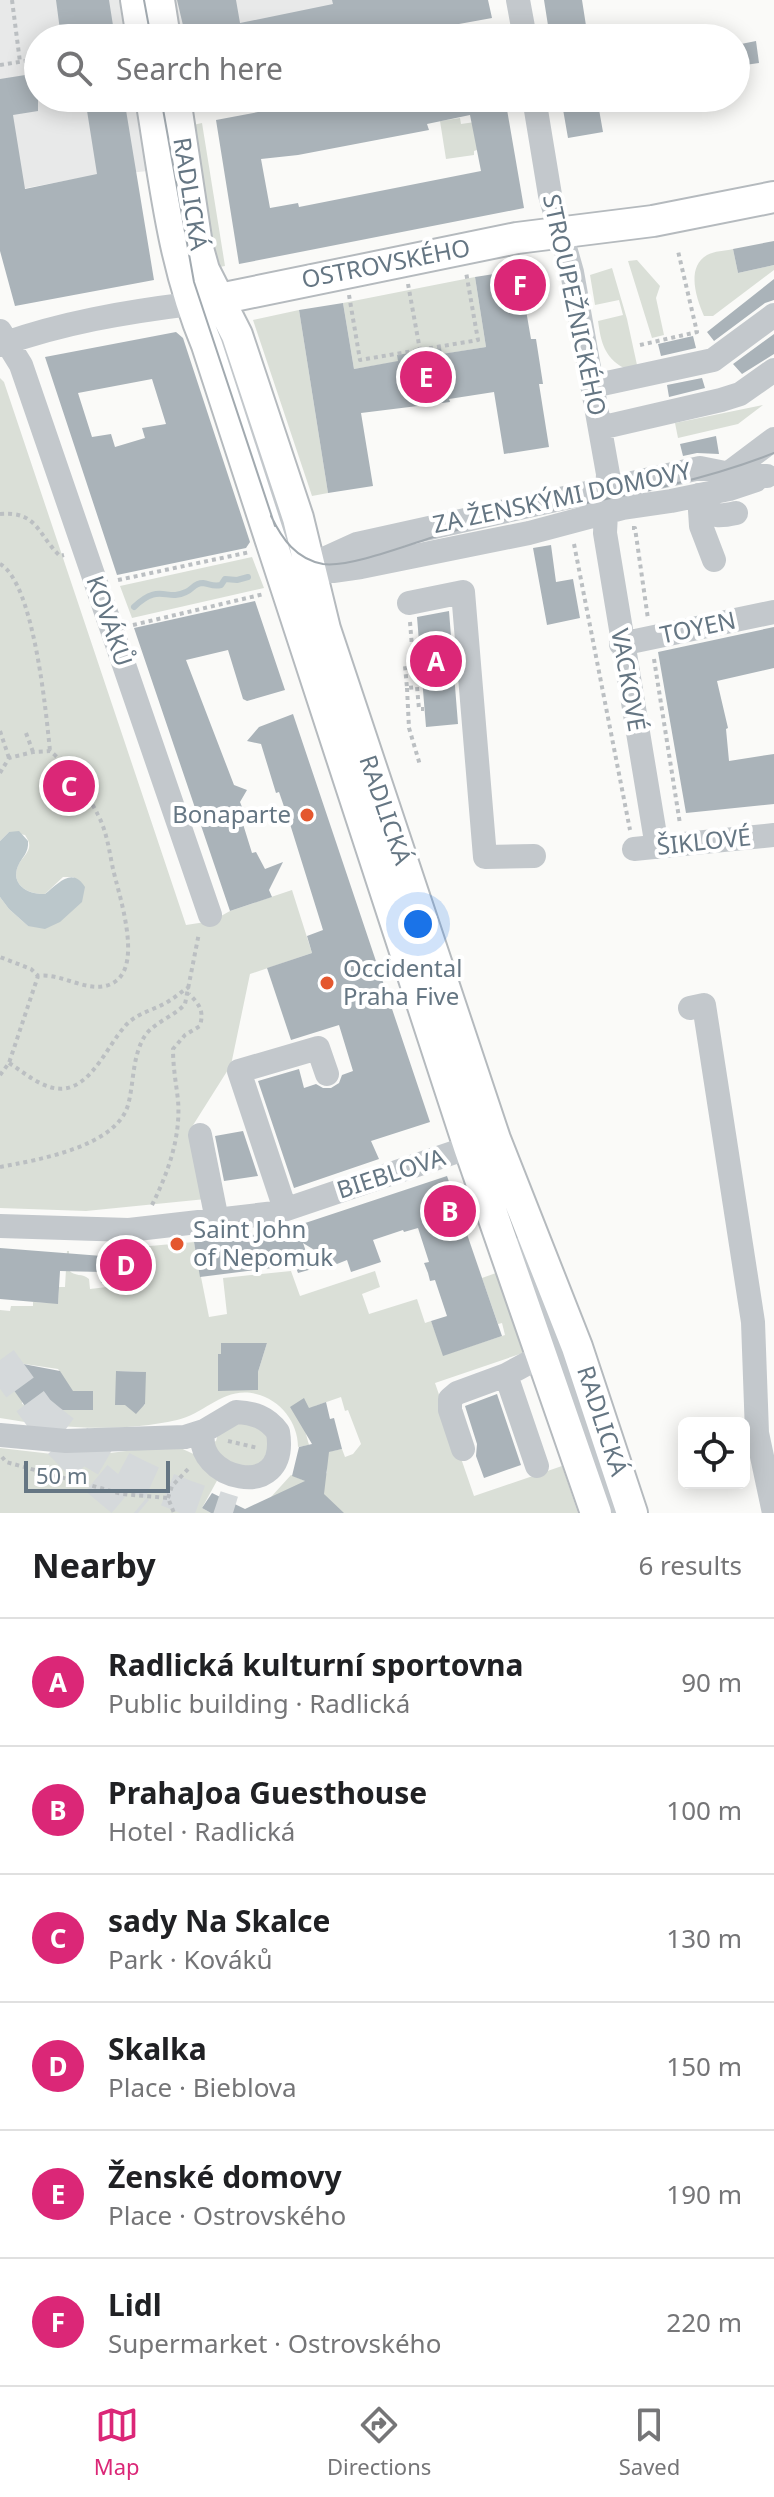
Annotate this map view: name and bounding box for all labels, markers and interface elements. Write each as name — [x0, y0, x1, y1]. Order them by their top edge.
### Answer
search box — [24, 24, 750, 112]
icon: search — [52, 46, 96, 90]
text: Search here — [116, 48, 283, 89]
street label: RADLICKÁ — [166, 135, 217, 253]
street label: STROUPEŽNICKÉHO — [536, 191, 615, 418]
street label: OSTROVSKÉHO — [299, 230, 473, 295]
pin: F — [494, 255, 546, 315]
pin: E — [400, 347, 452, 407]
street label: ZA ŽENSKÝMI DOMOVY — [430, 453, 694, 540]
street label: KOVÁKŮ — [80, 571, 141, 670]
street label: TOYEN — [657, 602, 739, 651]
street label: VACKOVÉ — [604, 626, 655, 734]
pin: A — [410, 631, 462, 691]
street label: RADLICKÁ — [352, 750, 421, 869]
pin: C — [43, 756, 95, 816]
place label: Bonaparte — [172, 797, 291, 830]
marker: Bonaparte — [298, 806, 316, 824]
street label: ŠIKLOVÉ — [655, 819, 753, 862]
your location — [398, 904, 438, 944]
place label: Occidental Praha Five — [343, 951, 462, 1012]
marker: Occidental Praha Five — [318, 974, 336, 992]
street label: BIEBLOVA — [332, 1139, 450, 1206]
pin: B — [424, 1181, 476, 1241]
place label: Saint John of Nepomuk — [193, 1212, 333, 1273]
pin: D — [100, 1235, 152, 1295]
marker: Saint John of Nepomuk — [168, 1235, 186, 1253]
street label: RADLICKÁ — [570, 1361, 637, 1480]
map controls — [678, 1417, 750, 1489]
button: locate — [678, 1417, 750, 1489]
scale bar — [24, 1457, 170, 1493]
text: 50 m — [36, 1460, 87, 1490]
text: Nearby — [32, 1542, 156, 1588]
text: 6 results — [638, 1547, 742, 1583]
text: Radlická kulturní sportovna — [108, 1644, 524, 1685]
text: A — [49, 1664, 67, 1700]
text: 90 m — [681, 1664, 742, 1700]
text: Public building · Radlická — [108, 1685, 410, 1721]
text: PrahaJoa Guesthouse — [108, 1772, 427, 1813]
text: B — [49, 1792, 67, 1828]
text: 100 m — [666, 1792, 742, 1828]
text: Hotel · Radlická — [108, 1813, 295, 1849]
text: sady Na Skalce — [108, 1900, 331, 1941]
text: C — [50, 1920, 66, 1956]
text: 130 m — [666, 1920, 742, 1956]
text: Park · Kováků — [108, 1941, 272, 1977]
text: Skalka — [108, 2028, 207, 2069]
text: D — [48, 2048, 68, 2084]
text: 150 m — [666, 2048, 742, 2084]
text: Place · Bieblova — [108, 2069, 297, 2105]
text: Ženské domovy — [108, 2156, 342, 2197]
text: E — [51, 2176, 65, 2212]
text: 190 m — [666, 2176, 742, 2212]
text: Place · Ostrovského — [108, 2197, 346, 2233]
text: Lidl — [108, 2284, 162, 2325]
text: F — [51, 2304, 65, 2340]
text: 220 m — [666, 2304, 742, 2340]
text: Supermarket · Ostrovského — [108, 2325, 441, 2361]
tab: Map — [94, 2403, 140, 2481]
tab: Directions — [327, 2403, 431, 2481]
tab: Saved — [619, 2403, 680, 2481]

